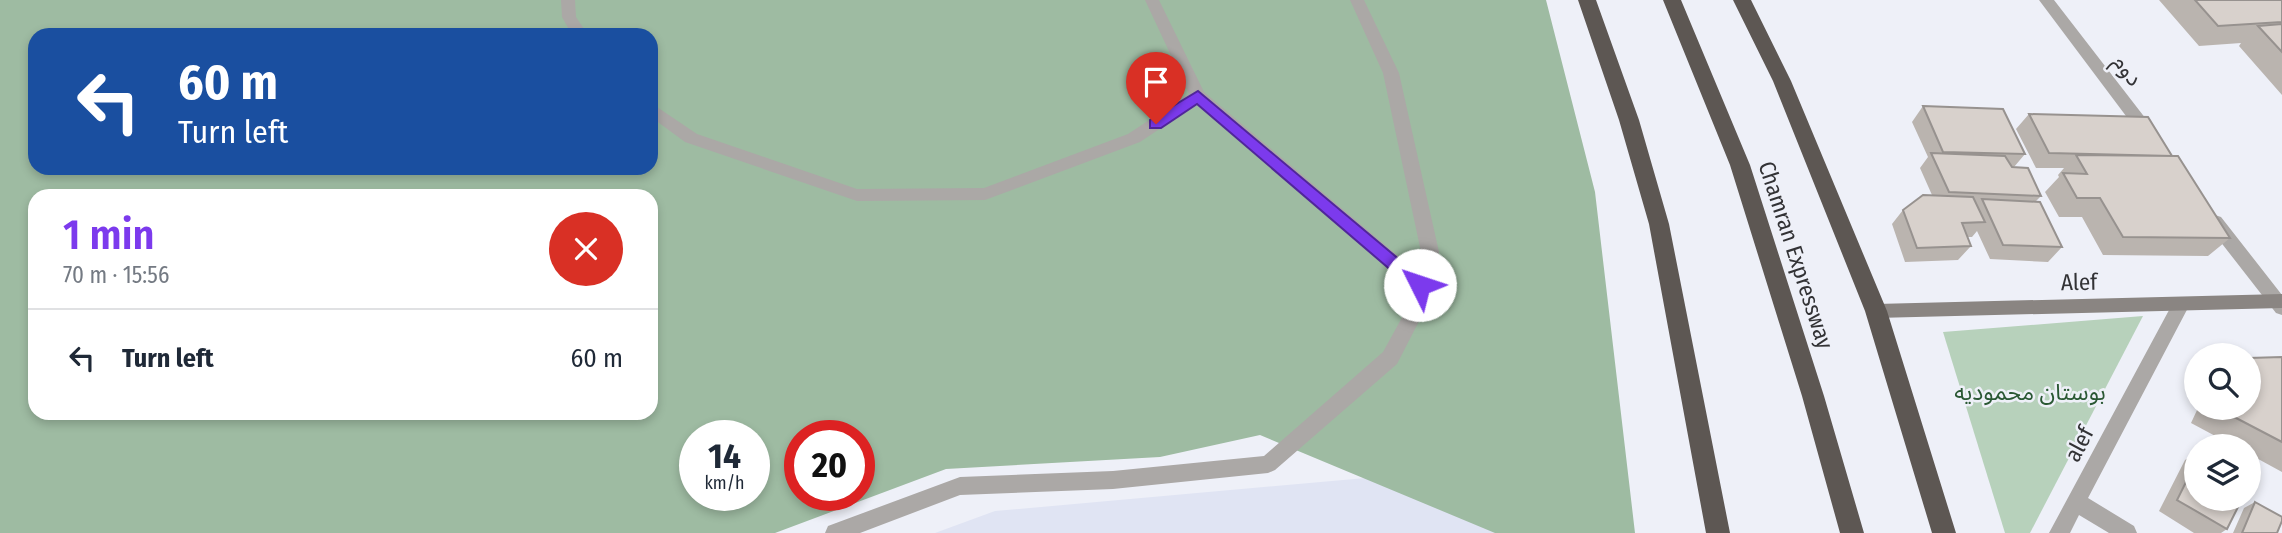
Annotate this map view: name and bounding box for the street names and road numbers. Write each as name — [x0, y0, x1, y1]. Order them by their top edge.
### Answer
street label: دوم — [2104, 49, 2149, 94]
street label: Chamran Expressway — [1752, 158, 1840, 353]
street label: Alef — [2061, 268, 2099, 296]
street label: alef — [2058, 420, 2101, 466]

